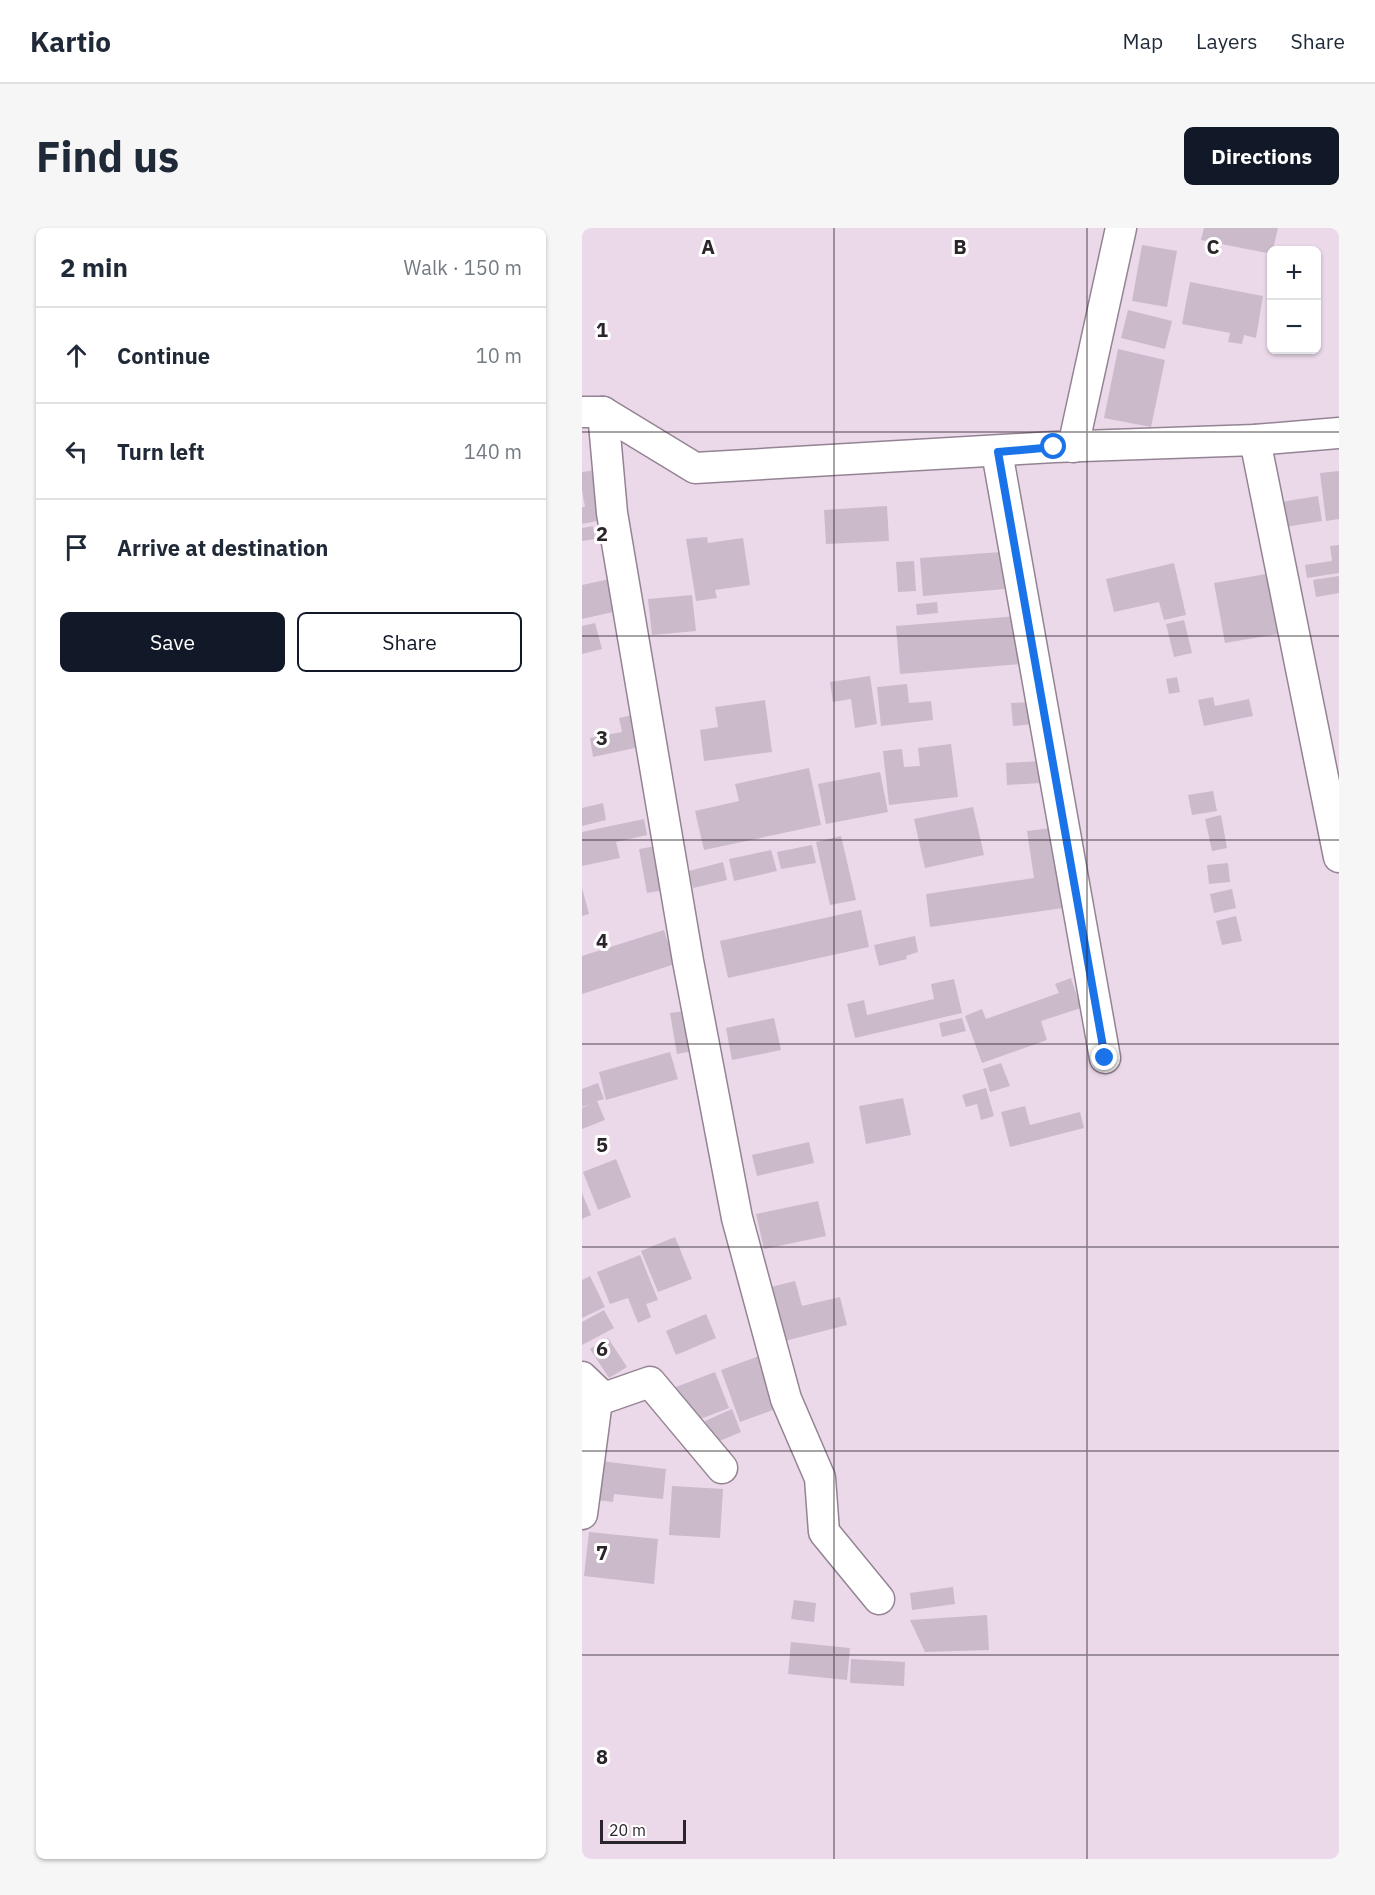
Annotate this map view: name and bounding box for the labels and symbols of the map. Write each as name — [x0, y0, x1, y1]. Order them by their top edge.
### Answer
text: A — [701, 233, 715, 260]
text: B — [953, 233, 967, 260]
text: C — [1206, 233, 1220, 260]
text: 1 — [596, 316, 608, 343]
route start — [1040, 433, 1066, 459]
text: 2 — [596, 520, 608, 547]
text: 3 — [596, 724, 608, 751]
text: 4 — [596, 927, 608, 954]
route end — [1091, 1044, 1117, 1070]
text: 5 — [596, 1131, 608, 1158]
text: 6 — [596, 1335, 608, 1362]
text: 7 — [596, 1539, 608, 1566]
text: 8 — [596, 1743, 608, 1770]
scale bar — [600, 1817, 686, 1844]

